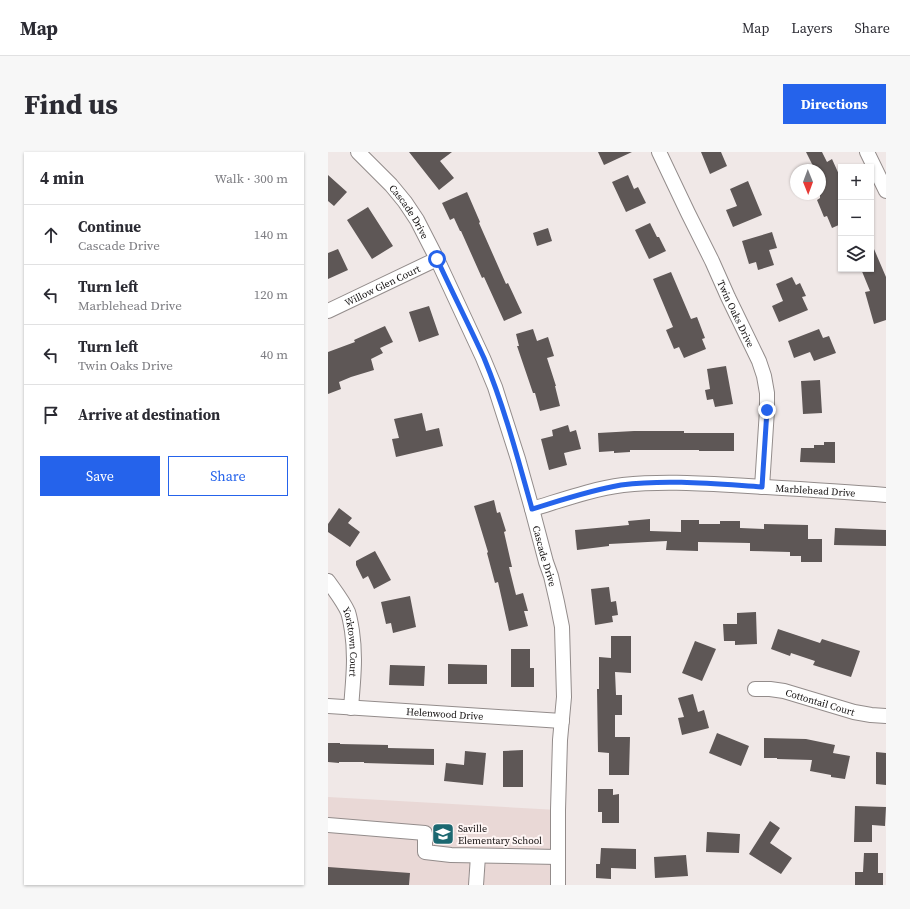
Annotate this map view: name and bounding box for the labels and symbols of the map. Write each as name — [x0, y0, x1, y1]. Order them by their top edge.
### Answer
north arrow — [790, 164, 826, 200]
street label: Cascade Drive — [386, 182, 432, 241]
route start — [428, 250, 446, 268]
street label: Willow Glen Court — [342, 262, 423, 309]
street label: Twin Oaks Drive — [714, 278, 757, 349]
route end — [758, 401, 776, 419]
street label: Marblehead Drive — [775, 482, 856, 500]
street label: Cascade Drive — [530, 524, 559, 588]
street label: Yorktown Court — [339, 605, 360, 678]
street label: Cottontail Court — [784, 686, 857, 719]
street label: Helenwood Drive — [406, 705, 484, 723]
school or university icon: Saville Elementary School — [430, 821, 456, 847]
place label: Saville Elementary School — [458, 822, 542, 847]

